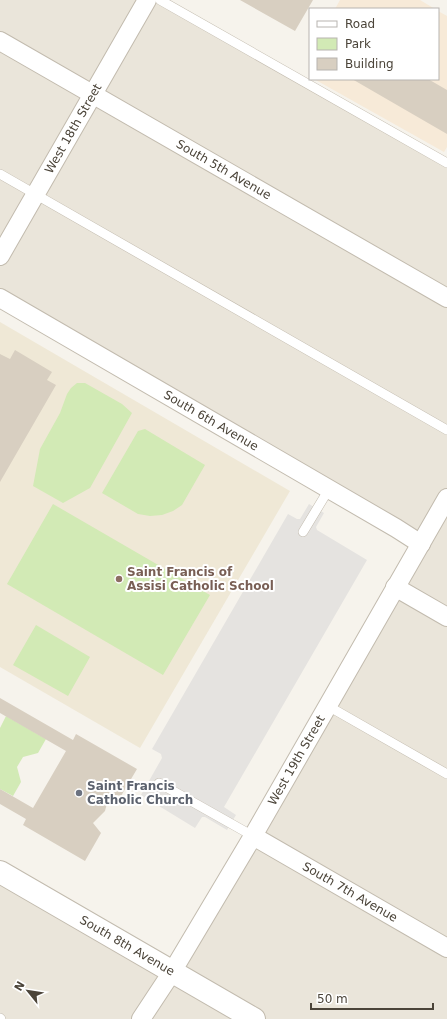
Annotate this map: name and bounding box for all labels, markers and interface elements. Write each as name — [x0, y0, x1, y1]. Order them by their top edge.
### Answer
legend — [309, 8, 439, 80]
text: Road — [345, 17, 375, 31]
text: Park — [345, 37, 371, 51]
text: Building — [345, 57, 394, 71]
street label: West 18th Street — [42, 81, 105, 176]
street label: South 5th Avenue — [174, 137, 274, 202]
street label: South 6th Avenue — [161, 388, 261, 454]
place label: Saint Francis of Assisi Catholic School — [127, 565, 274, 593]
marker: Saint Francis of Assisi Catholic School — [114, 574, 124, 584]
street label: West 19th Street — [265, 713, 328, 808]
place label: Saint Francis Catholic Church — [87, 779, 193, 807]
marker: Saint Francis Catholic Church — [74, 788, 84, 798]
street label: South 7th Avenue — [300, 859, 400, 925]
street label: South 8th Avenue — [77, 913, 177, 979]
north arrow — [8, 971, 48, 1011]
text: N — [12, 979, 28, 993]
scale bar — [311, 985, 433, 1011]
text: 50 m — [317, 992, 348, 1006]

